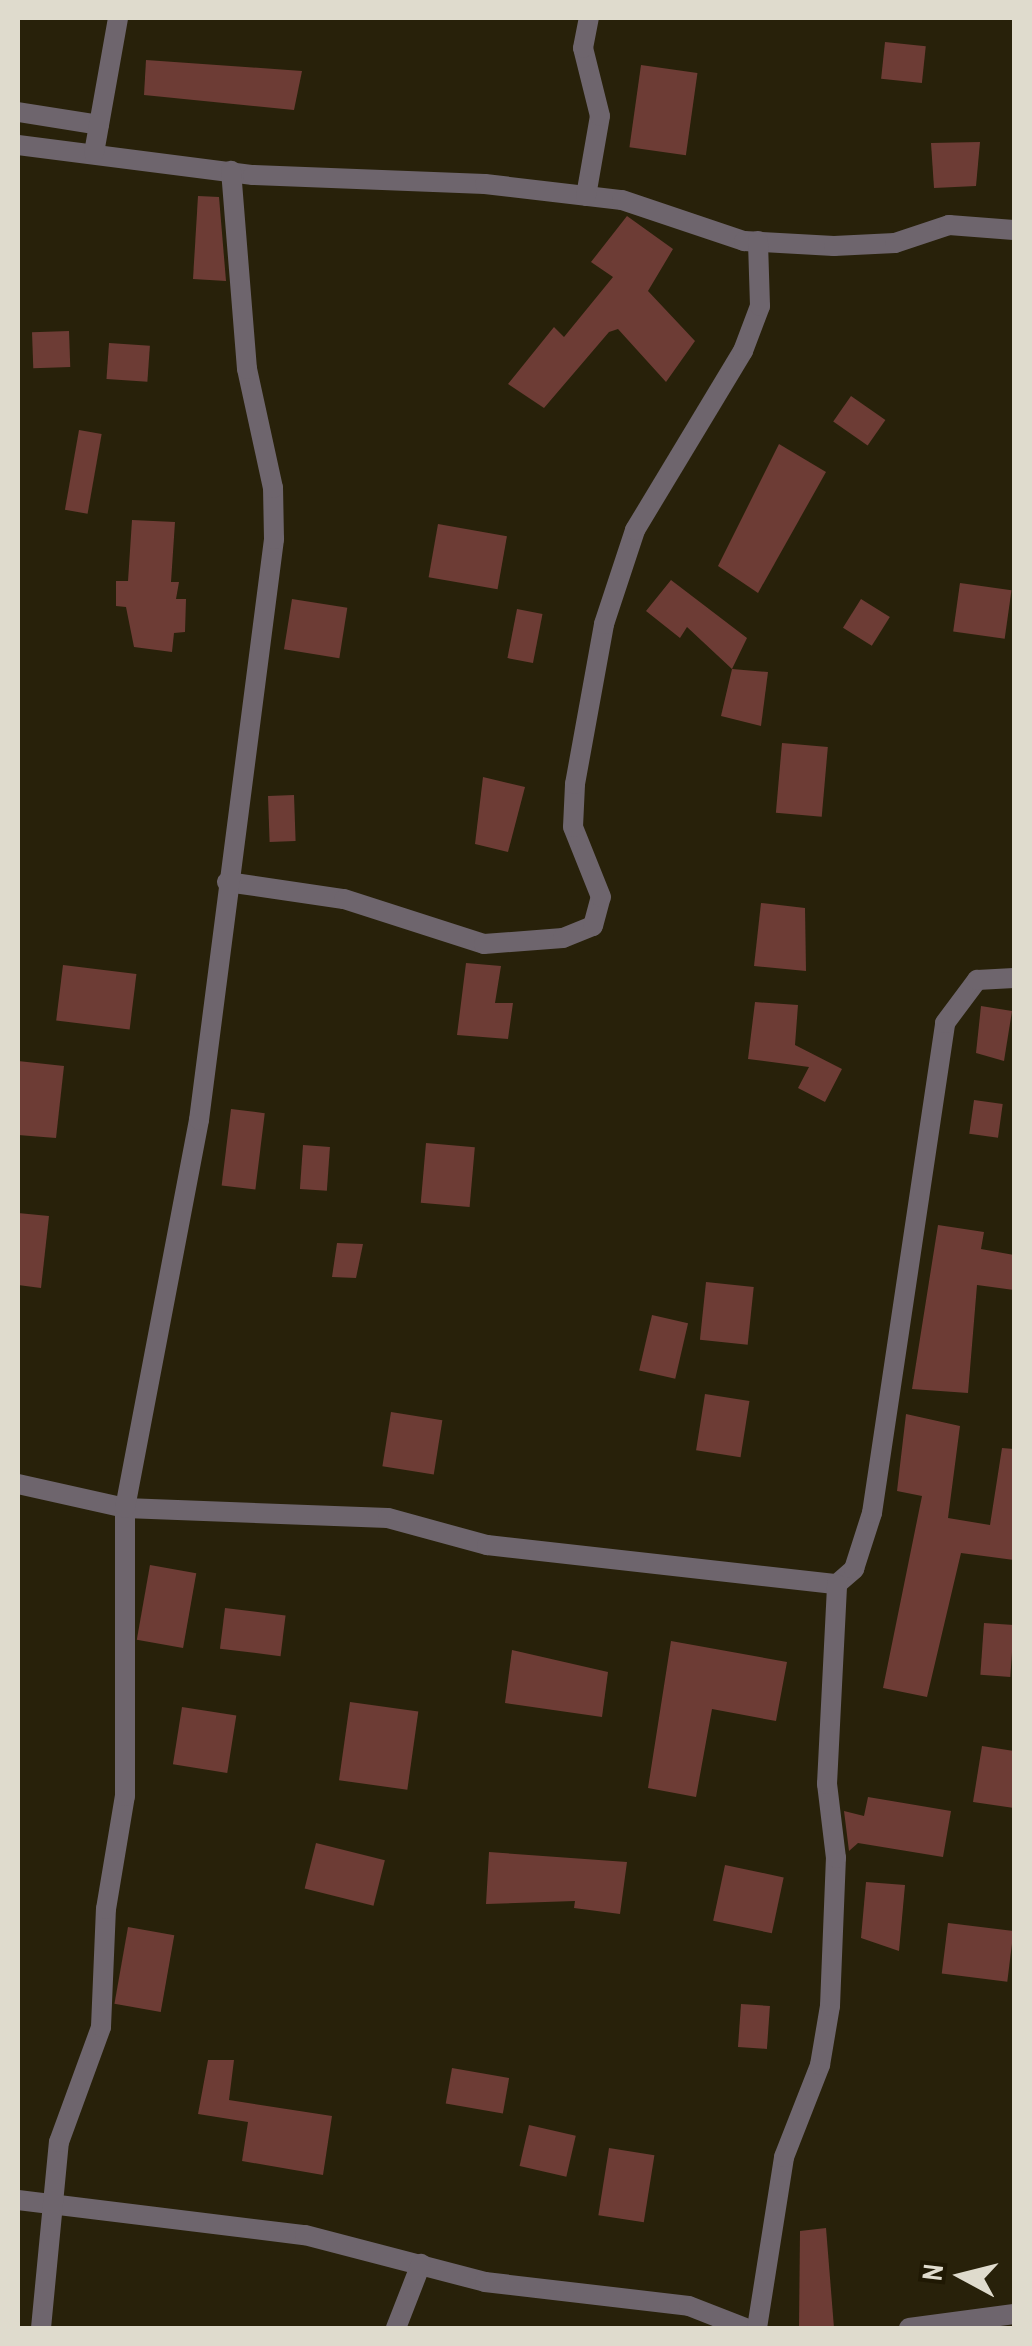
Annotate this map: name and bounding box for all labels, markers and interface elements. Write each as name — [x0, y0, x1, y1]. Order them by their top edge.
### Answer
north arrow — [912, 2226, 1012, 2326]
text: N — [912, 2262, 952, 2283]

